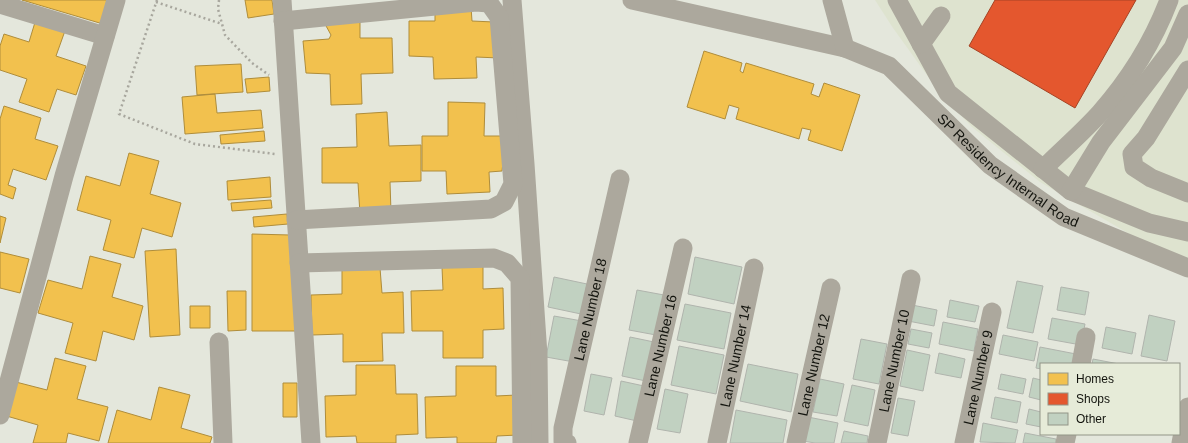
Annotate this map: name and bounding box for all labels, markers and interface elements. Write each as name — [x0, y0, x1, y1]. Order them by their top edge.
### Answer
street label: SP Residency Internal Road — [934, 110, 1081, 230]
street label: Lane Number 18 — [571, 257, 610, 362]
street label: Lane Number 16 — [641, 293, 680, 398]
street label: Lane Number 14 — [717, 303, 754, 409]
street label: Lane Number 10 — [876, 308, 913, 413]
street label: Lane Number 12 — [794, 312, 833, 418]
street label: Lane Number 9 — [960, 328, 996, 426]
legend — [1040, 363, 1180, 435]
text: Homes — [1076, 372, 1114, 386]
text: Shops — [1076, 392, 1110, 406]
text: Other — [1076, 412, 1106, 426]

